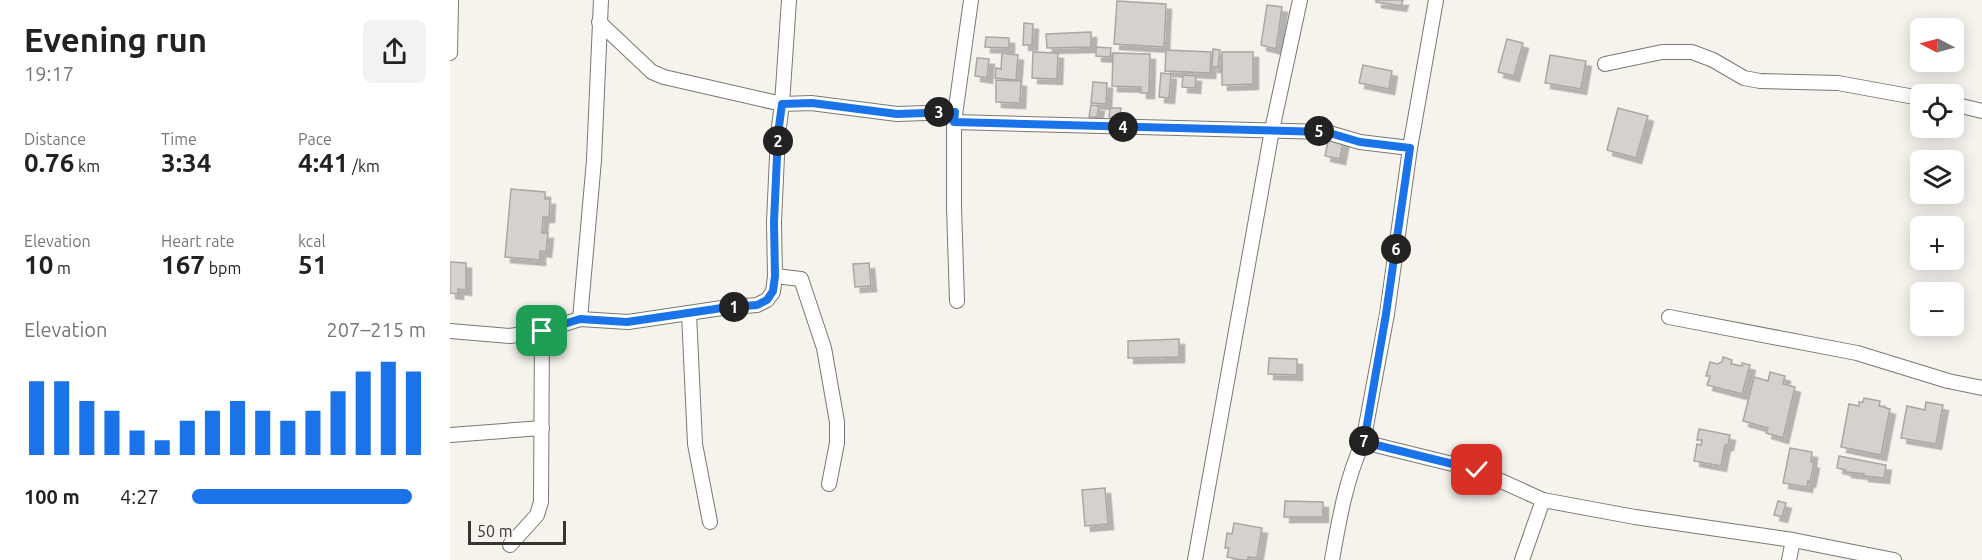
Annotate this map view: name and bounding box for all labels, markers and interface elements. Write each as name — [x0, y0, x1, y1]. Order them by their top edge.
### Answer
north arrow — [1910, 18, 1964, 72]
map controls — [1910, 18, 1964, 336]
button: share — [363, 20, 426, 83]
text: Evening run — [24, 21, 207, 58]
text: 19:17 — [24, 62, 74, 85]
button: locate — [1910, 84, 1964, 138]
pin: 3 — [924, 97, 954, 127]
text: 3 — [934, 103, 944, 121]
pin: 4 — [1108, 112, 1138, 142]
pin: 5 — [1304, 116, 1334, 146]
text: 4 — [1118, 118, 1128, 136]
text: 5 — [1314, 122, 1324, 140]
pin: 2 — [763, 126, 793, 156]
text: Distance — [24, 130, 86, 148]
text: Time — [161, 130, 197, 148]
text: Pace — [298, 130, 332, 148]
text: 2 — [773, 132, 783, 150]
text: 0.76 — [24, 148, 74, 177]
text: 3:34 — [161, 148, 211, 177]
text: 4:41 — [298, 148, 348, 177]
button: layers — [1910, 150, 1964, 204]
text: km — [74, 157, 100, 175]
text: /km — [348, 157, 380, 175]
button: + — [1910, 216, 1964, 270]
text: Elevation — [24, 232, 91, 250]
text: Heart rate — [161, 232, 235, 250]
text: kcal — [298, 232, 326, 250]
pin: 6 — [1381, 234, 1411, 264]
text: 6 — [1391, 240, 1401, 258]
text: 10 — [24, 250, 53, 279]
text: 167 — [161, 250, 205, 279]
text: 51 — [298, 250, 327, 279]
text: m — [53, 259, 71, 277]
text: bpm — [205, 259, 241, 277]
button: − — [1910, 282, 1964, 336]
pin: 1 — [719, 292, 749, 322]
text: 1 — [729, 298, 739, 316]
pin — [516, 305, 567, 356]
icon: arrive — [525, 314, 558, 347]
text: Elevation — [24, 318, 107, 341]
text: 207–215 m — [327, 318, 426, 341]
pin: 7 — [1349, 426, 1379, 456]
text: 7 — [1359, 432, 1369, 450]
pin — [1451, 444, 1502, 495]
icon: check — [1460, 453, 1493, 486]
text: 100 m — [24, 485, 80, 508]
text: 4:27 — [120, 485, 159, 508]
scale bar — [468, 518, 566, 546]
text: 50 m — [477, 522, 513, 540]

